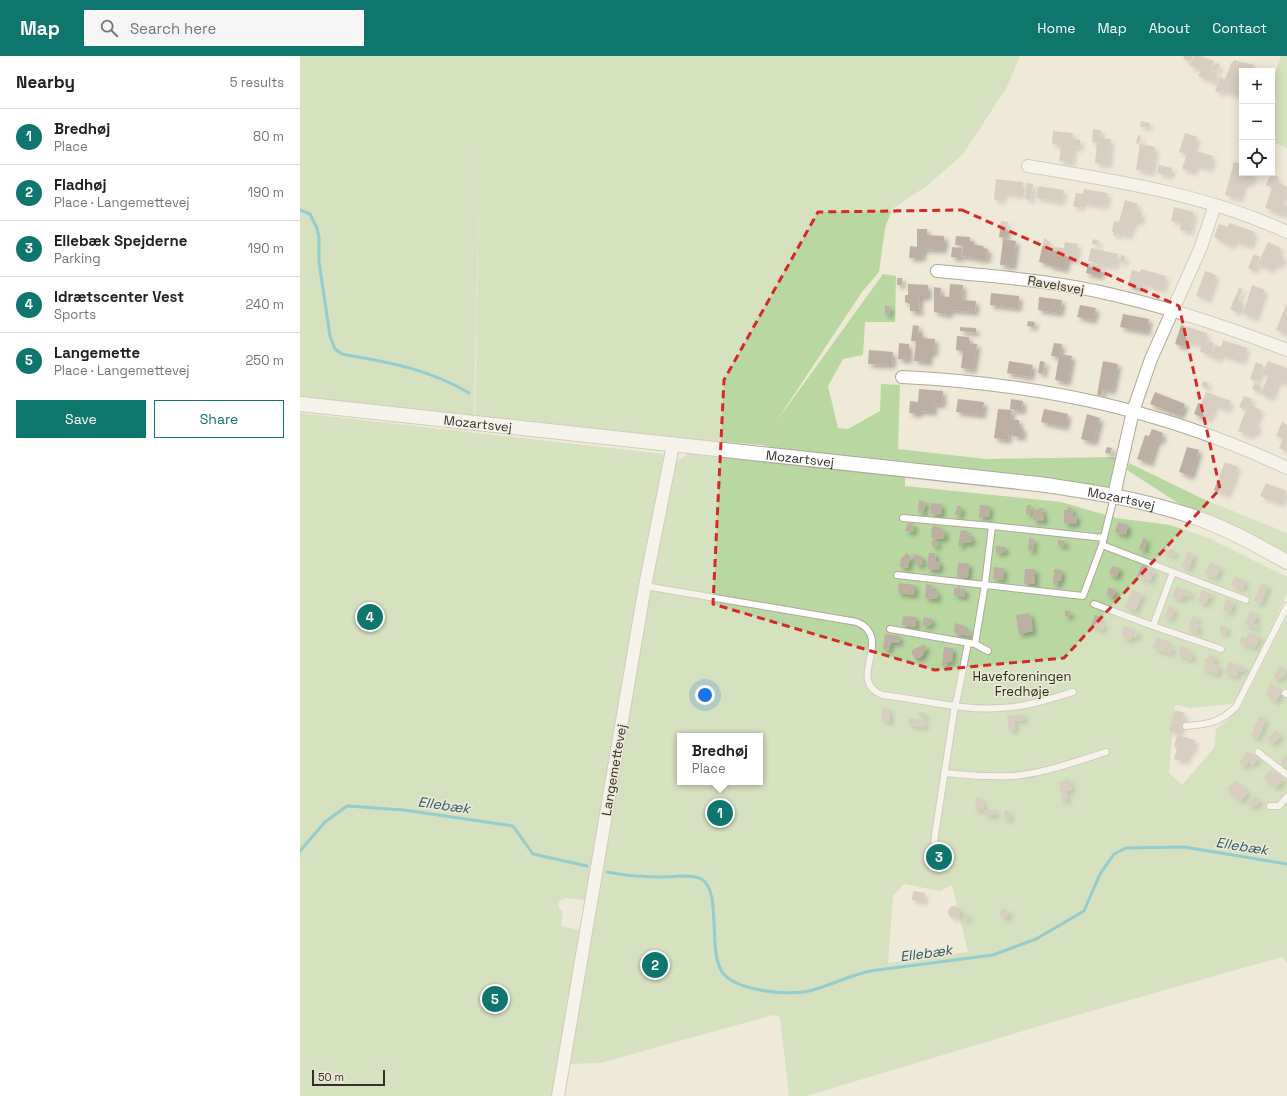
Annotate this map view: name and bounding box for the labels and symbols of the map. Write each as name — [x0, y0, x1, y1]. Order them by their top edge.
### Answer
street label: Ravelsvej — [1026, 272, 1086, 298]
street label: Mozartsvej — [443, 411, 513, 435]
street label: Mozartsvej — [765, 446, 835, 470]
street label: Mozartsvej — [1086, 483, 1157, 514]
pin: 4 — [357, 602, 383, 632]
park label: Haveforeningen Fredhøje — [973, 668, 1071, 700]
your location — [695, 685, 715, 705]
street label: Langemettevej — [598, 723, 630, 817]
water label: Ellebæk — [417, 792, 473, 818]
pin: 1 — [707, 798, 733, 828]
water label: Ellebæk — [1215, 833, 1271, 859]
pin: 3 — [926, 842, 952, 872]
water label: Ellebæk — [899, 940, 955, 966]
pin: 2 — [642, 950, 668, 980]
pin: 5 — [482, 984, 508, 1014]
scale bar — [312, 1068, 385, 1087]

